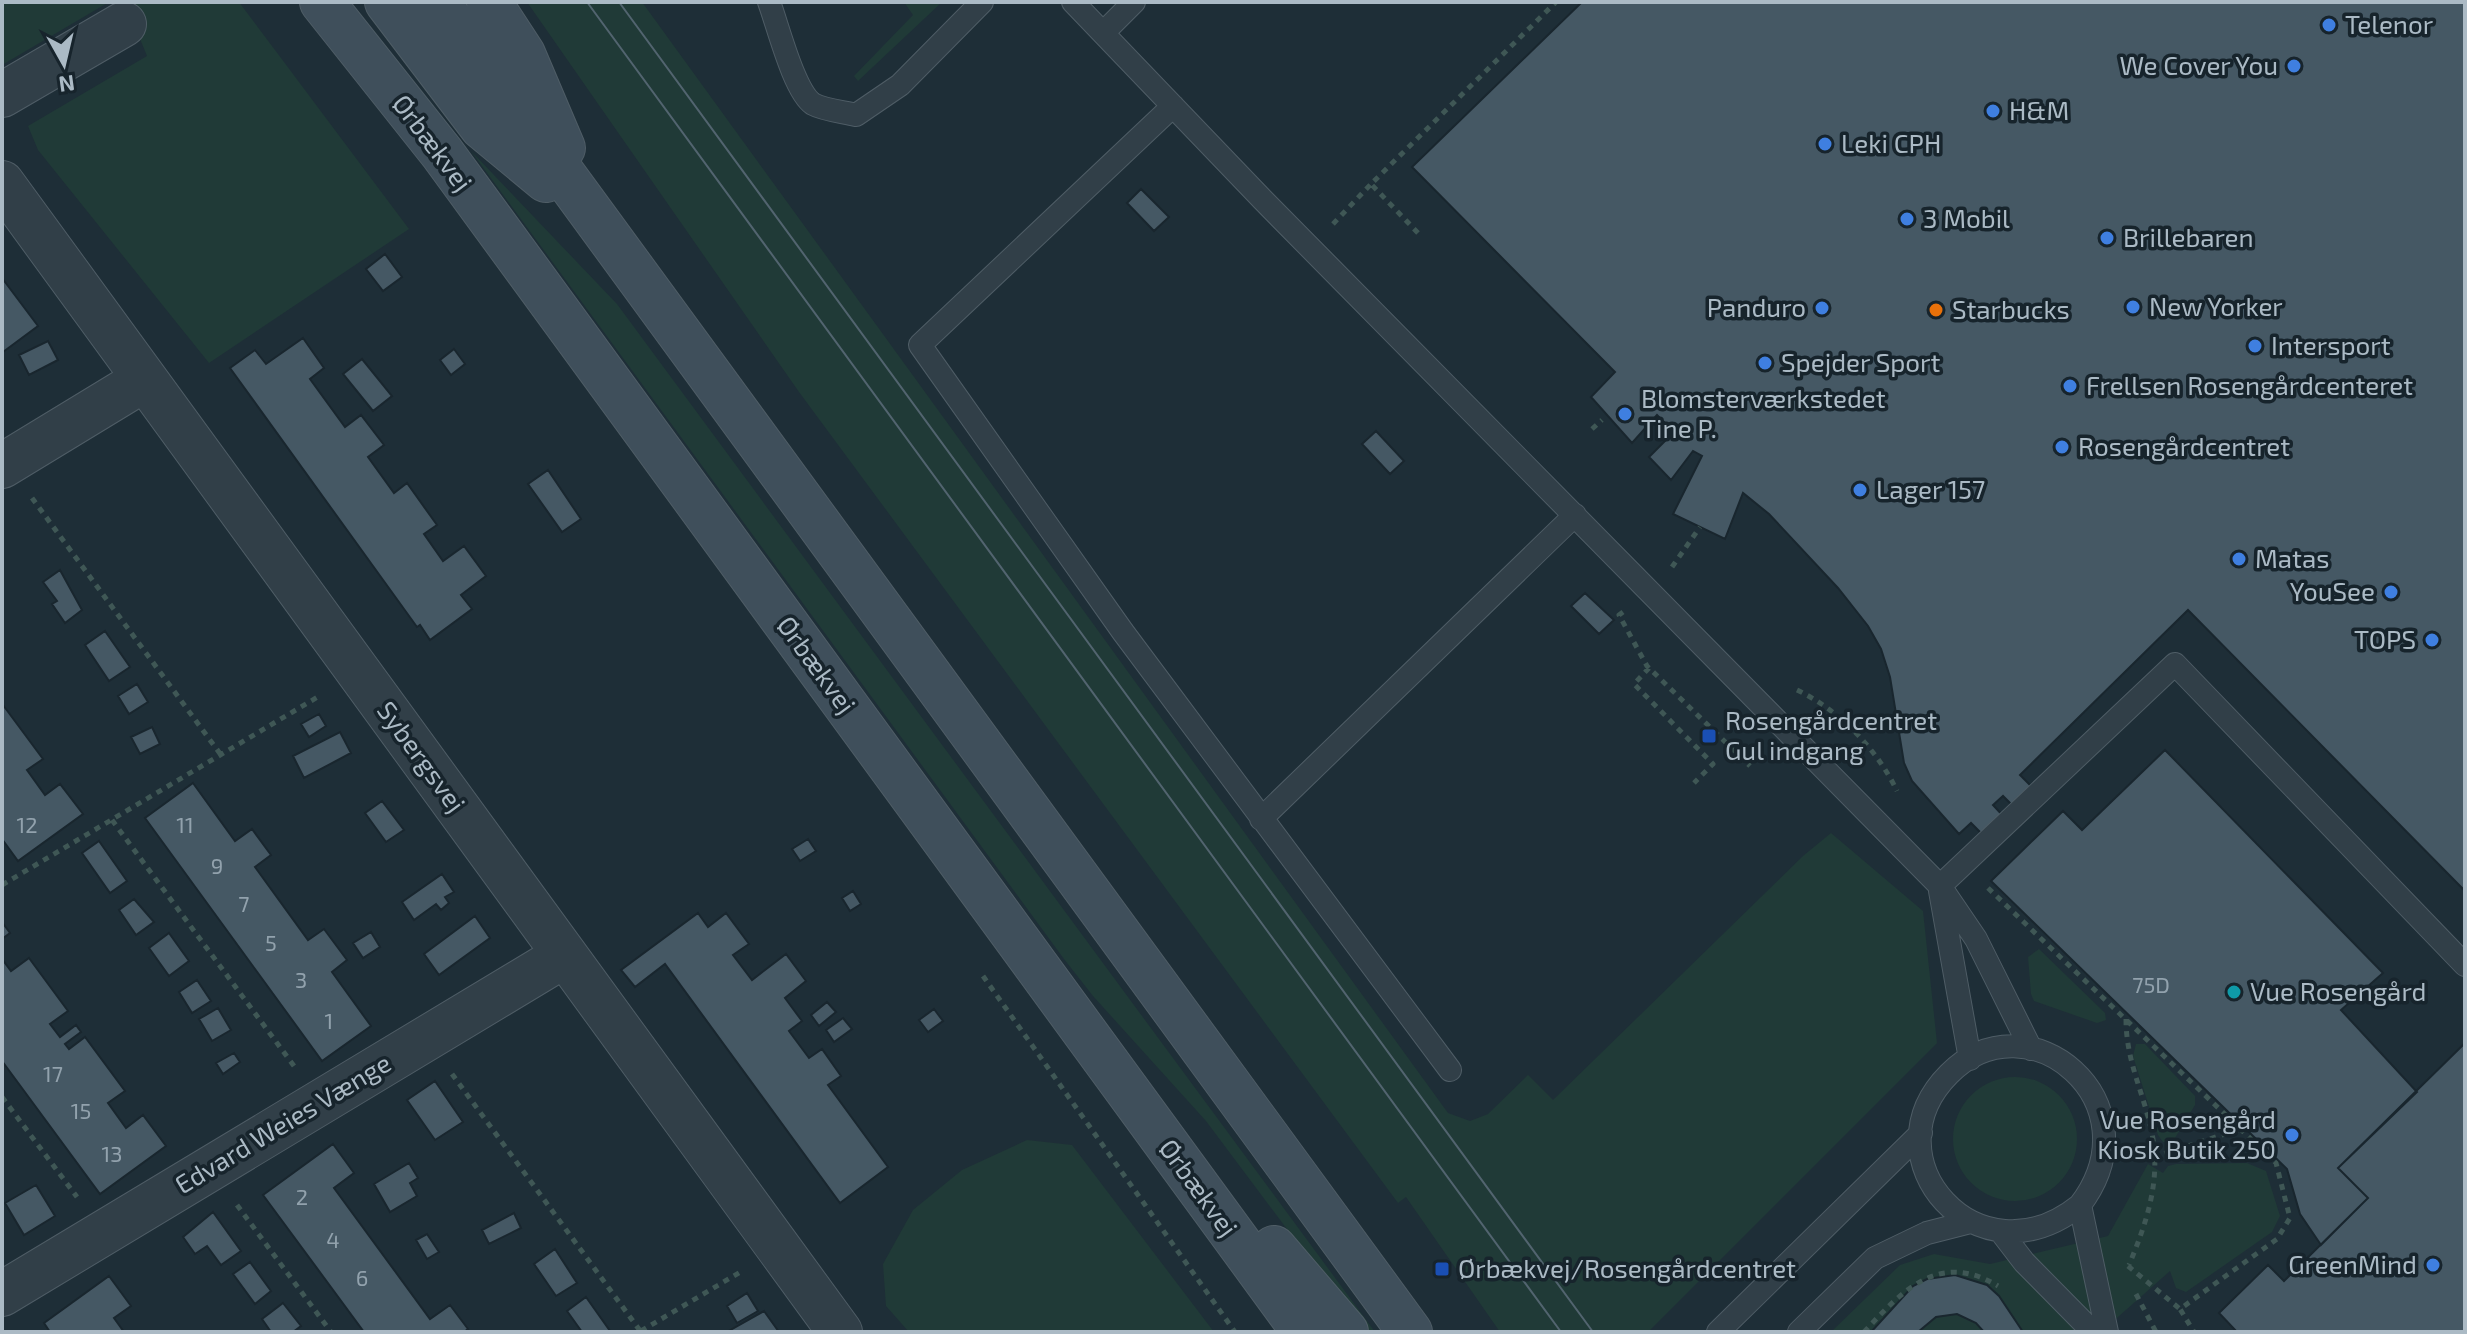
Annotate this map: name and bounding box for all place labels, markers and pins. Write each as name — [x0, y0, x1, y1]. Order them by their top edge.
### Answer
place label: Telenor — [2345, 8, 2433, 39]
marker: Telenor — [2320, 16, 2338, 34]
place label: We Cover You — [2119, 49, 2278, 80]
marker: We Cover You — [2285, 57, 2303, 75]
place label: H&M — [2009, 94, 2069, 125]
marker: H&M — [1984, 102, 2002, 120]
place label: Leki CPH — [1841, 127, 1941, 158]
marker: Leki CPH — [1816, 135, 1834, 153]
place label: 3 Mobil — [1923, 202, 2010, 233]
marker: 3 Mobil — [1898, 210, 1916, 228]
place label: Brillebaren — [2123, 221, 2254, 252]
marker: Brillebaren — [2098, 229, 2116, 247]
place label: New Yorker — [2149, 290, 2283, 321]
place label: Panduro — [1707, 291, 1806, 322]
place label: Starbucks — [1952, 293, 2070, 324]
marker: New Yorker — [2124, 298, 2142, 316]
marker: Panduro — [1813, 299, 1831, 317]
marker: Starbucks — [1927, 301, 1945, 319]
place label: Intersport — [2271, 329, 2391, 360]
marker: Intersport — [2246, 337, 2264, 355]
place label: Spejder Sport — [1781, 346, 1941, 377]
marker: Spejder Sport — [1756, 354, 1774, 372]
place label: Frellsen Rosengårdcenteret — [2086, 369, 2413, 400]
marker: Frellsen Rosengårdcenteret — [2061, 377, 2079, 395]
place label: Blomsterværkstedet Tine P. — [1641, 382, 1886, 443]
marker: Blomsterværkstedet Tine P. — [1616, 405, 1634, 423]
place label: Rosengårdcentret — [2078, 430, 2290, 461]
marker: Rosengårdcentret — [2053, 438, 2071, 456]
place label: Lager 157 — [1876, 473, 1985, 504]
marker: Lager 157 — [1851, 481, 1869, 499]
place label: Matas — [2255, 542, 2329, 573]
marker: Matas — [2230, 550, 2248, 568]
place label: YouSee — [2290, 575, 2375, 606]
marker: YouSee — [2382, 583, 2400, 601]
place label: TOPS — [2354, 623, 2416, 654]
marker: TOPS — [2423, 631, 2441, 649]
place label: Rosengårdcentret Gul indgang — [1725, 704, 1937, 765]
marker: Rosengårdcentret Gul indgang — [1700, 727, 1718, 745]
place label: Vue Rosengård — [2250, 975, 2426, 1006]
marker: Vue Rosengård — [2225, 983, 2243, 1001]
place label: Vue Rosengård Kiosk Butik 250 — [2097, 1103, 2276, 1164]
marker: Vue Rosengård Kiosk Butik 250 — [2283, 1126, 2301, 1144]
place label: GreenMind — [2288, 1248, 2417, 1279]
place label: Ørbækvej/Rosengårdcentret — [1458, 1252, 1796, 1283]
marker: GreenMind — [2424, 1256, 2442, 1274]
marker: Ørbækvej/Rosengårdcentret — [1433, 1260, 1451, 1278]

